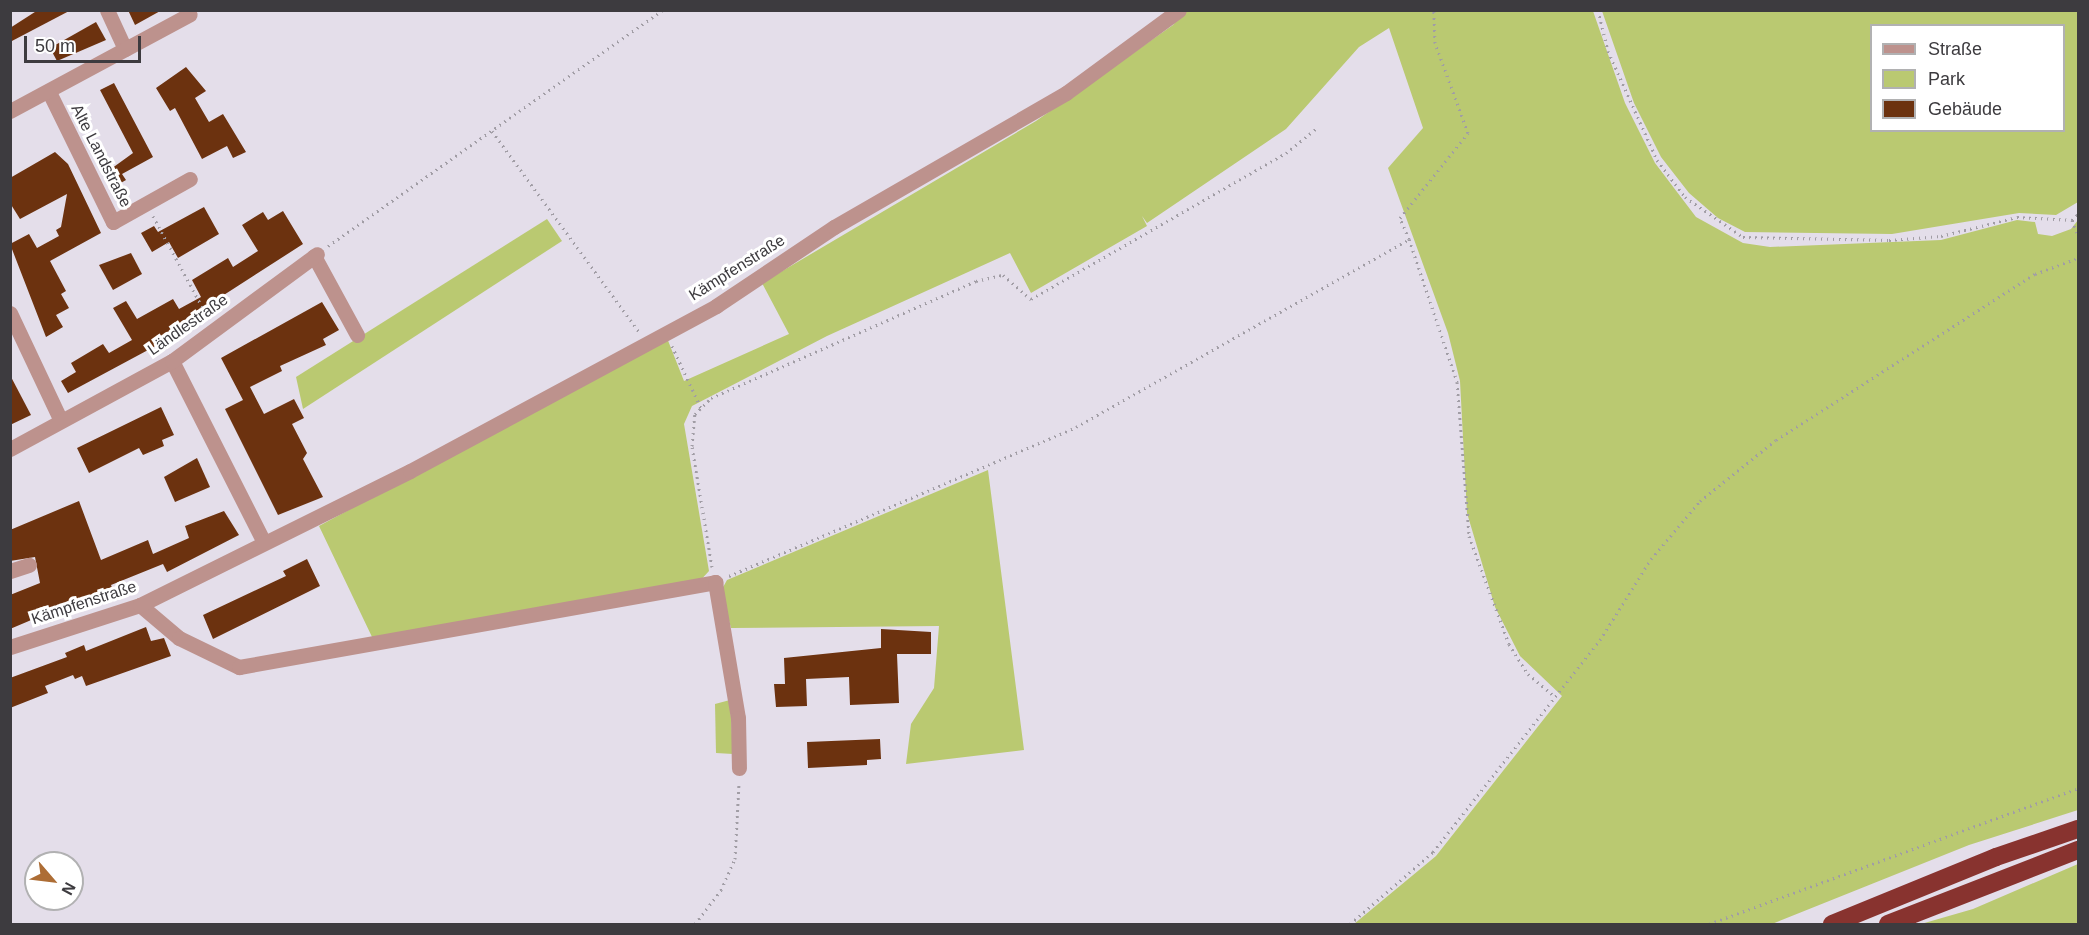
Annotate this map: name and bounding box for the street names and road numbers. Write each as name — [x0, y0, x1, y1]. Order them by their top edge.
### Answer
street label: Alte Landstraße — [67, 101, 135, 211]
street label: Kämpfenstraße — [686, 231, 788, 305]
street label: Ländlestraße — [144, 290, 232, 360]
street label: Kämpfenstraße — [29, 577, 139, 629]

